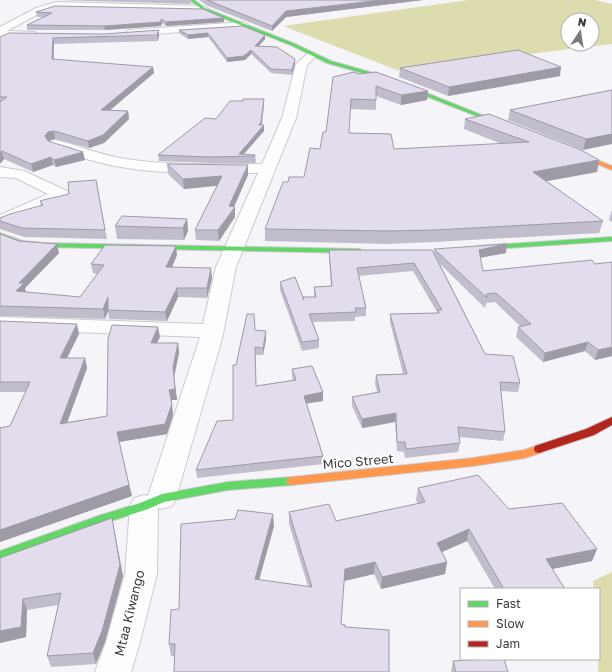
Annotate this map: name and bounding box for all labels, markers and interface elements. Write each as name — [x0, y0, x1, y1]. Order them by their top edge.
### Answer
north arrow — [560, 12, 600, 52]
text: N — [577, 15, 588, 29]
street label: Mico Street — [322, 450, 394, 472]
street label: Mtaa Kiwango — [111, 568, 147, 658]
legend — [460, 588, 600, 660]
text: Fast — [496, 596, 521, 611]
text: Slow — [496, 616, 524, 631]
text: Jam — [496, 636, 520, 651]

